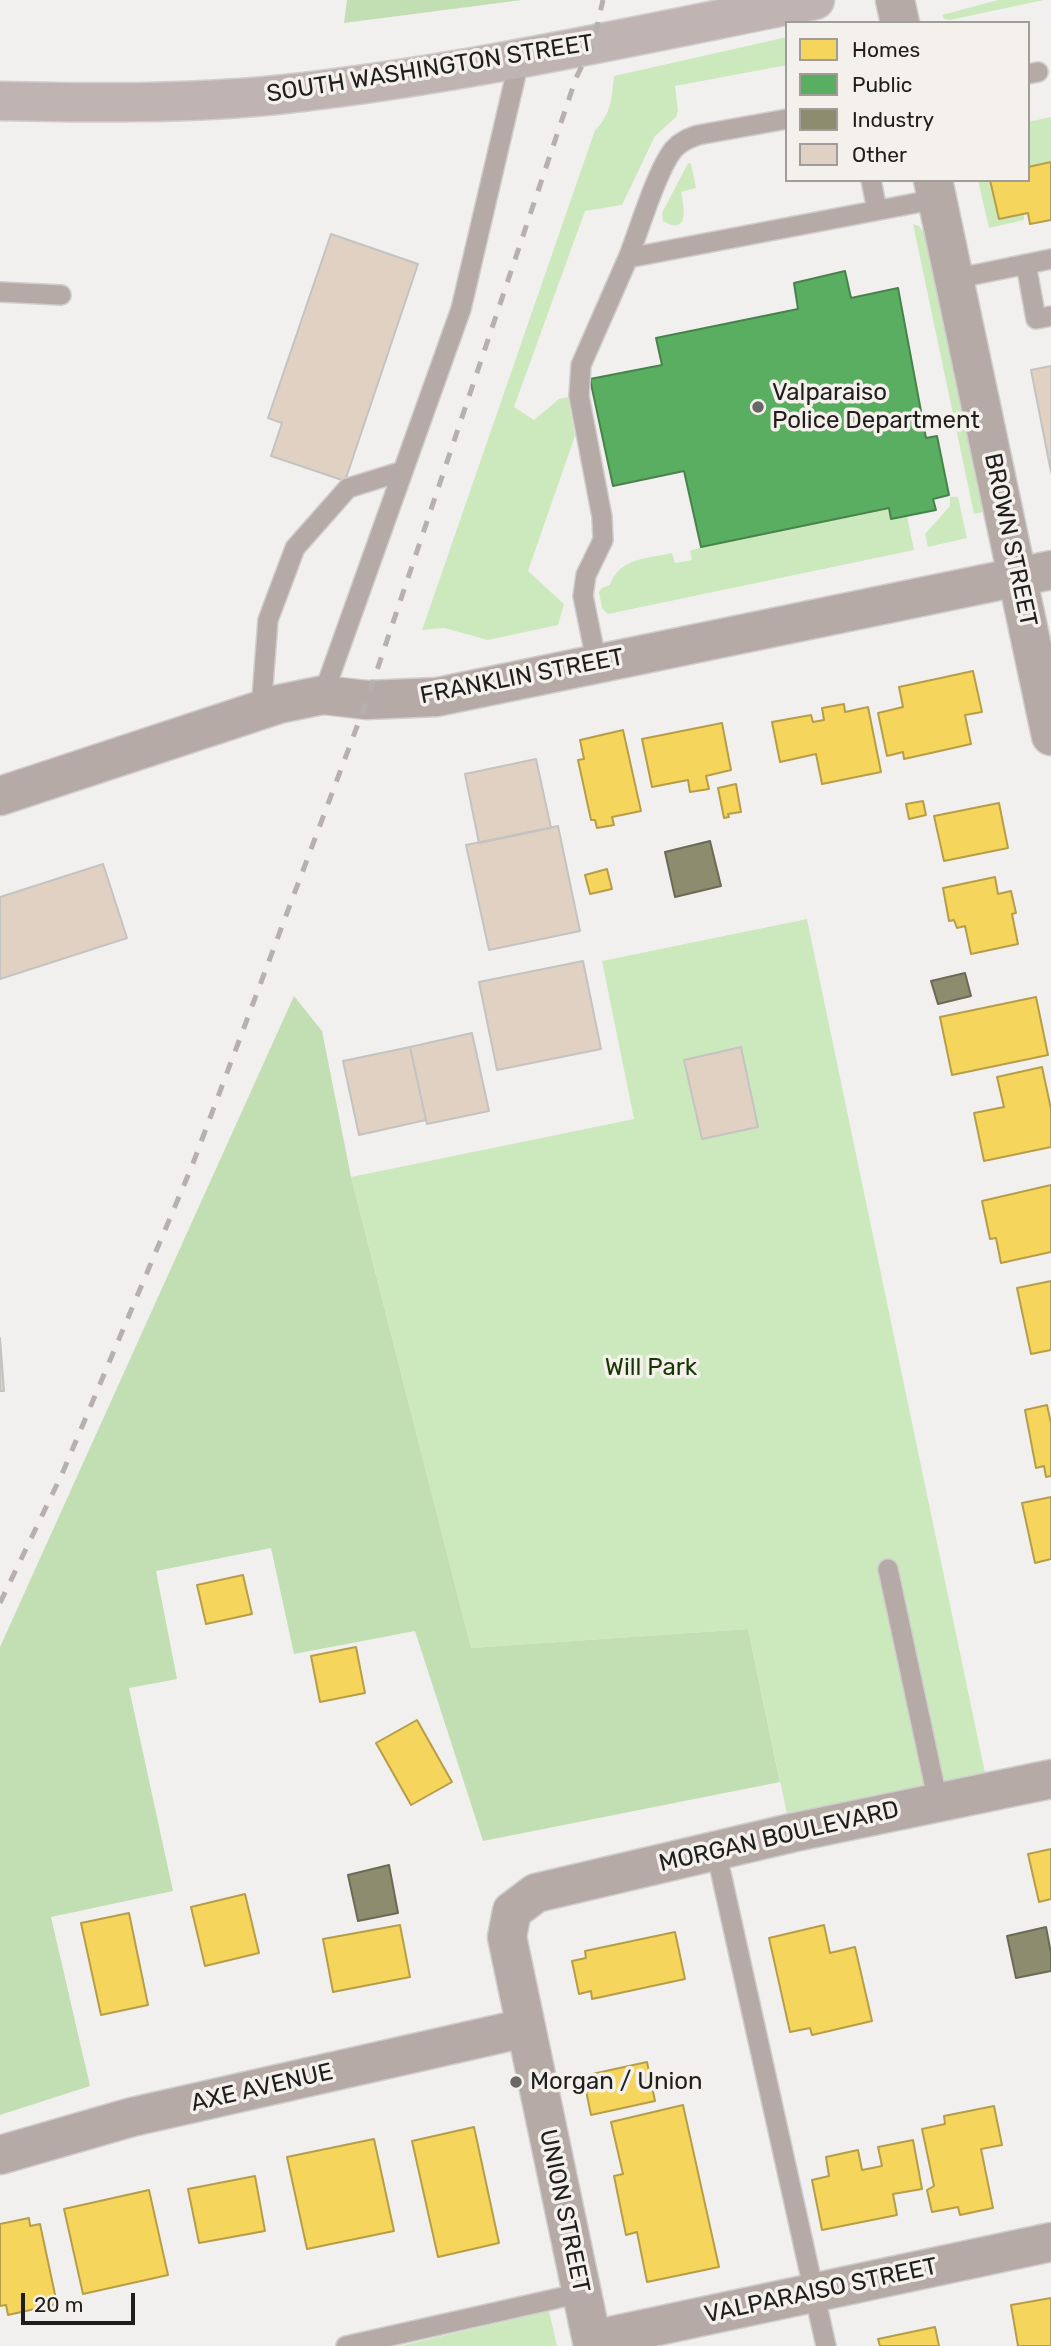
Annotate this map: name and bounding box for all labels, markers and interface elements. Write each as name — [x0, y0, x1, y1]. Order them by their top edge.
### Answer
legend — [785, 21, 1030, 182]
street label: SOUTH WASHINGTON STREET — [265, 29, 595, 109]
text: Homes — [852, 37, 920, 62]
text: Public — [852, 72, 912, 97]
text: Industry — [852, 107, 934, 132]
text: Other — [852, 142, 907, 167]
place label: Valparaiso Police Department — [772, 379, 980, 435]
marker: Valparaiso Police Department — [750, 399, 766, 415]
street label: BROWN STREET — [978, 450, 1042, 630]
street label: FRANKLIN STREET — [418, 643, 626, 711]
park label: Will Park — [605, 1354, 697, 1382]
street label: MORGAN BOULEVARD — [656, 1795, 902, 1879]
street label: AXE AVENUE — [188, 2058, 336, 2118]
place label: Morgan / Union — [530, 2068, 703, 2096]
marker: Morgan / Union — [508, 2074, 524, 2090]
street label: UNION STREET — [533, 2127, 595, 2295]
street label: VALPARAISO STREET — [702, 2252, 940, 2330]
scale bar — [24, 2280, 138, 2324]
text: 20 m — [34, 2292, 83, 2317]

